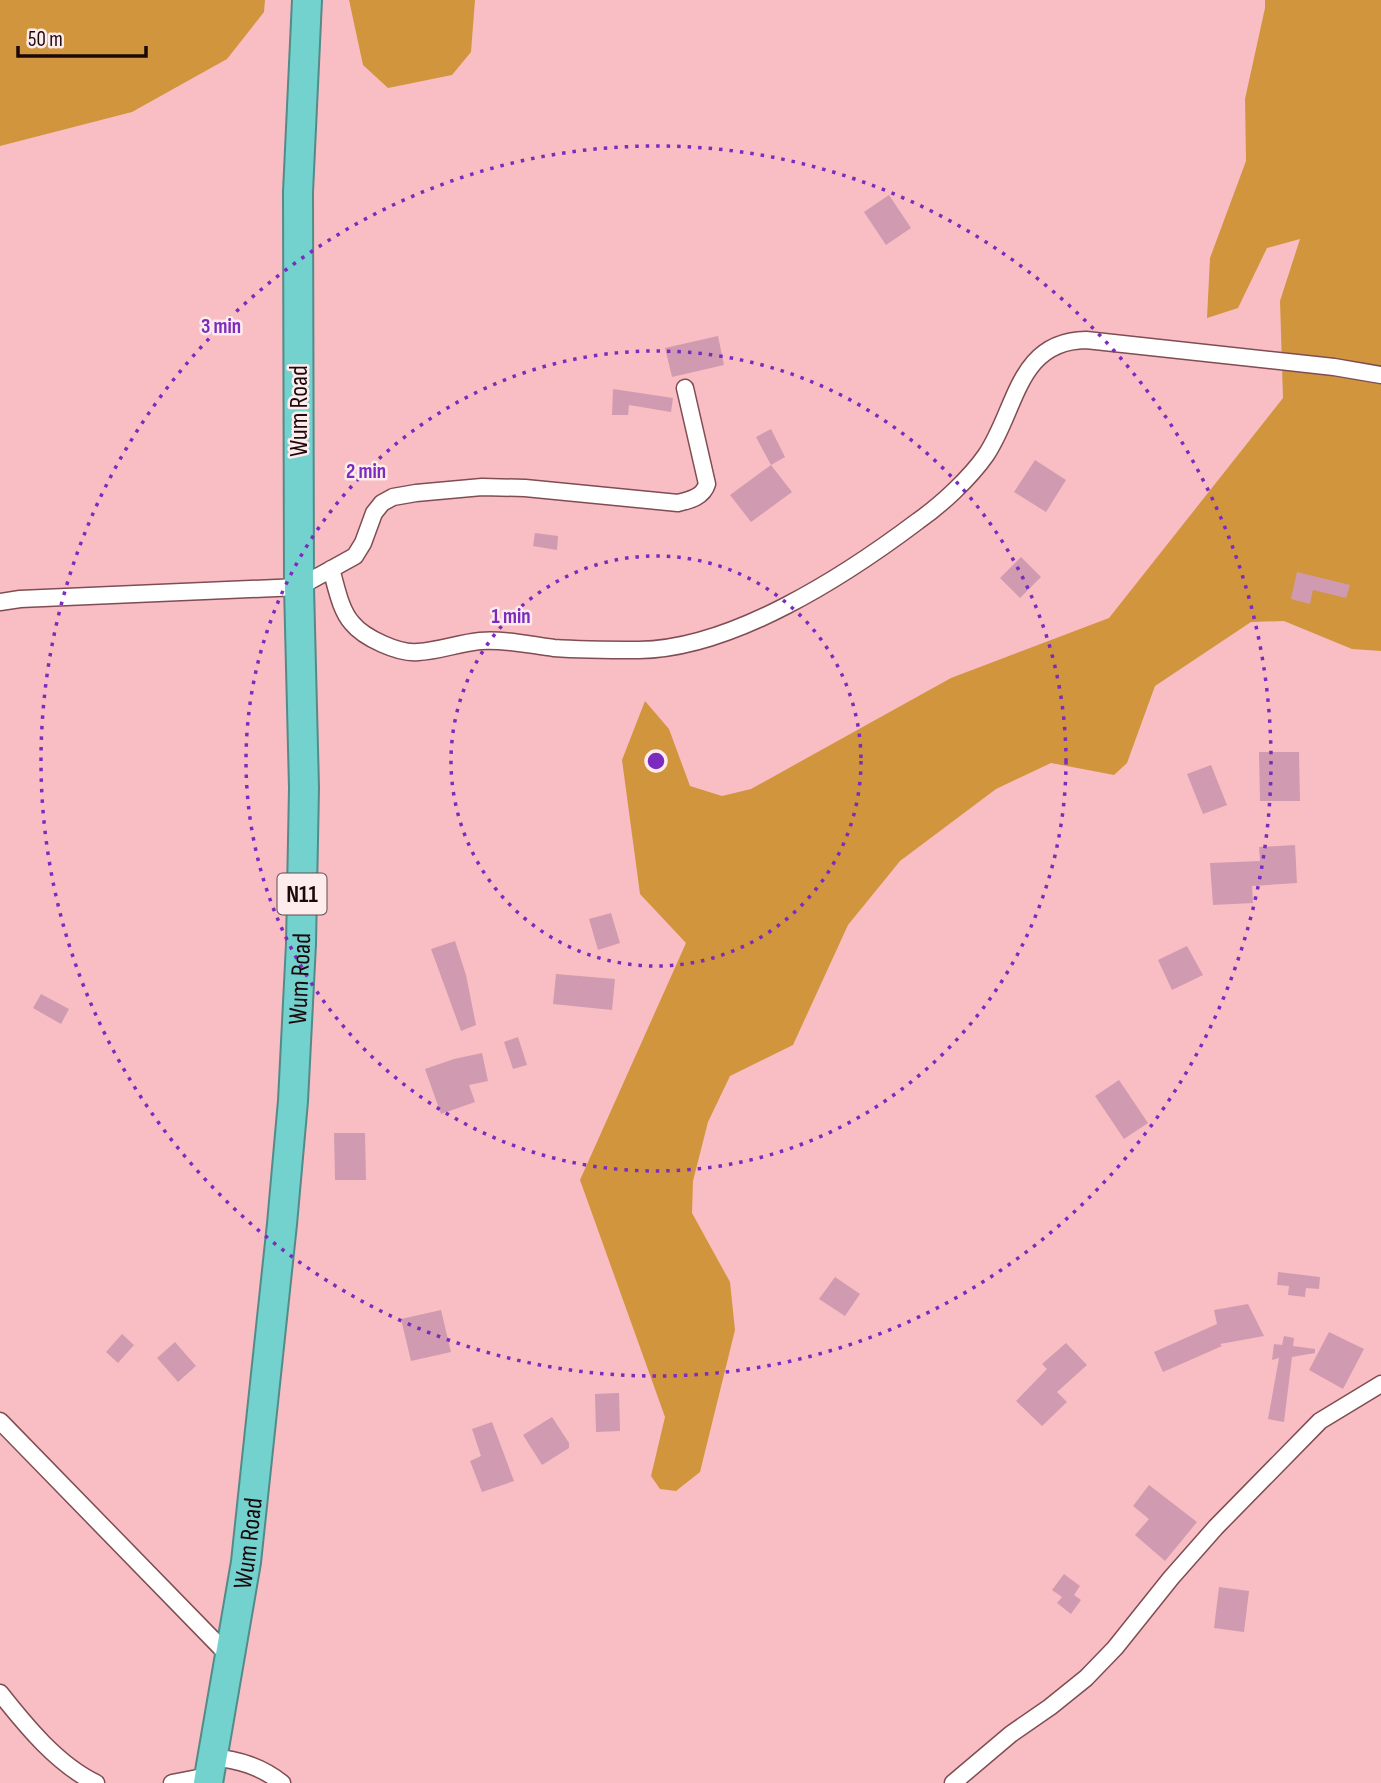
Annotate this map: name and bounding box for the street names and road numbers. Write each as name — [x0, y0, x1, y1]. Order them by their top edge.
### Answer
street label: Wum Road — [284, 365, 315, 457]
road number: N11 — [278, 874, 326, 914]
street label: Wum Road — [283, 933, 318, 1025]
street label: Wum Road — [228, 1496, 270, 1592]

